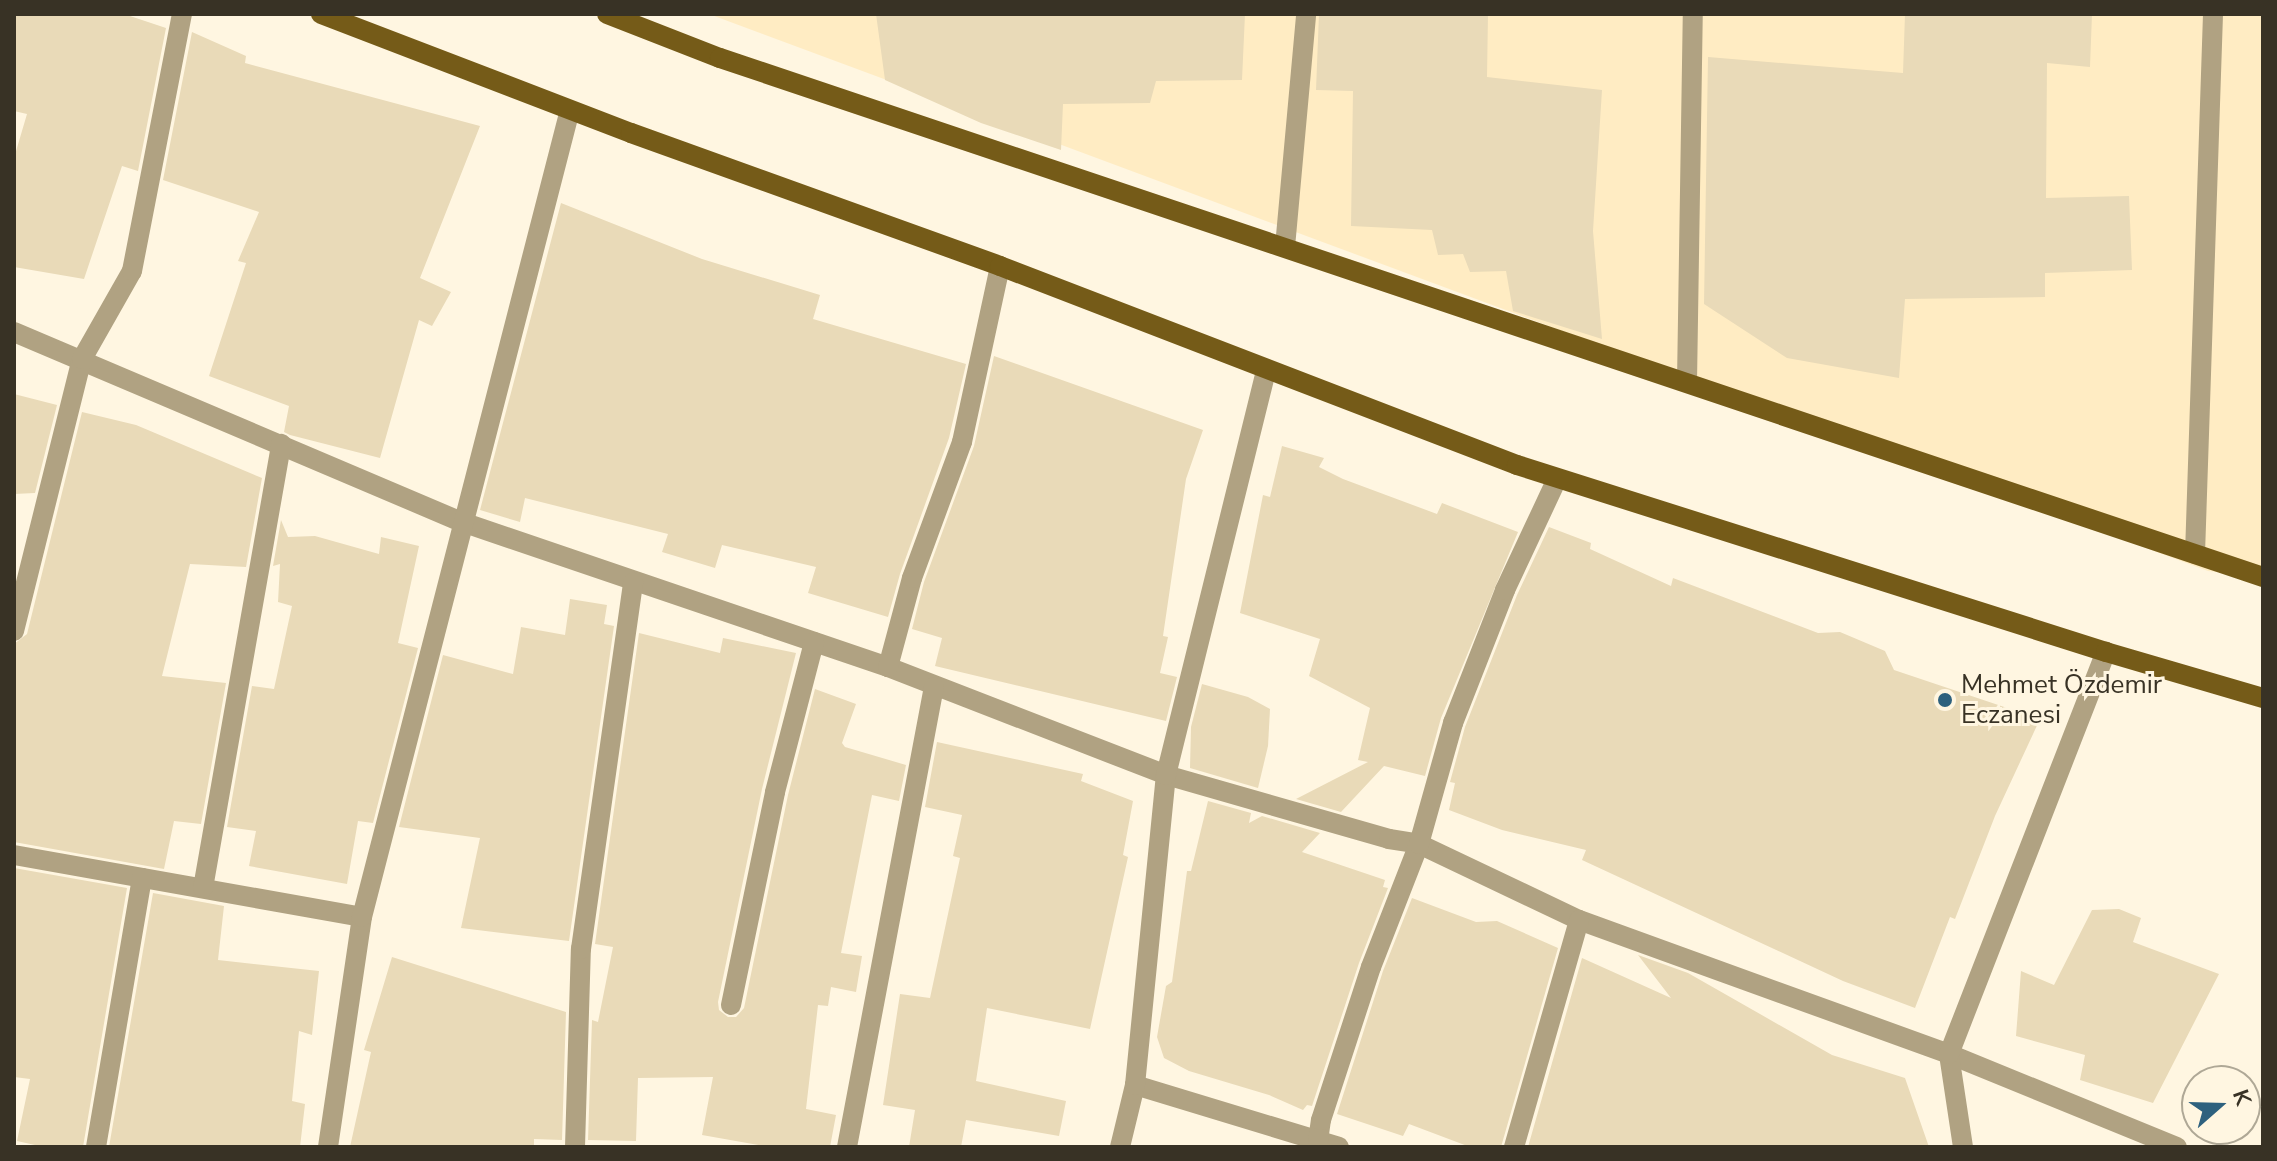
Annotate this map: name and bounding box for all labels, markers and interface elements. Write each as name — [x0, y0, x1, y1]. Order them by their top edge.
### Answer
place label: Mehmet Özdemir Eczanesi — [1961, 669, 2162, 730]
marker: Mehmet Özdemir Eczanesi — [1936, 691, 1954, 709]
north arrow — [2181, 1065, 2261, 1145]
text: K — [2225, 1085, 2258, 1109]

